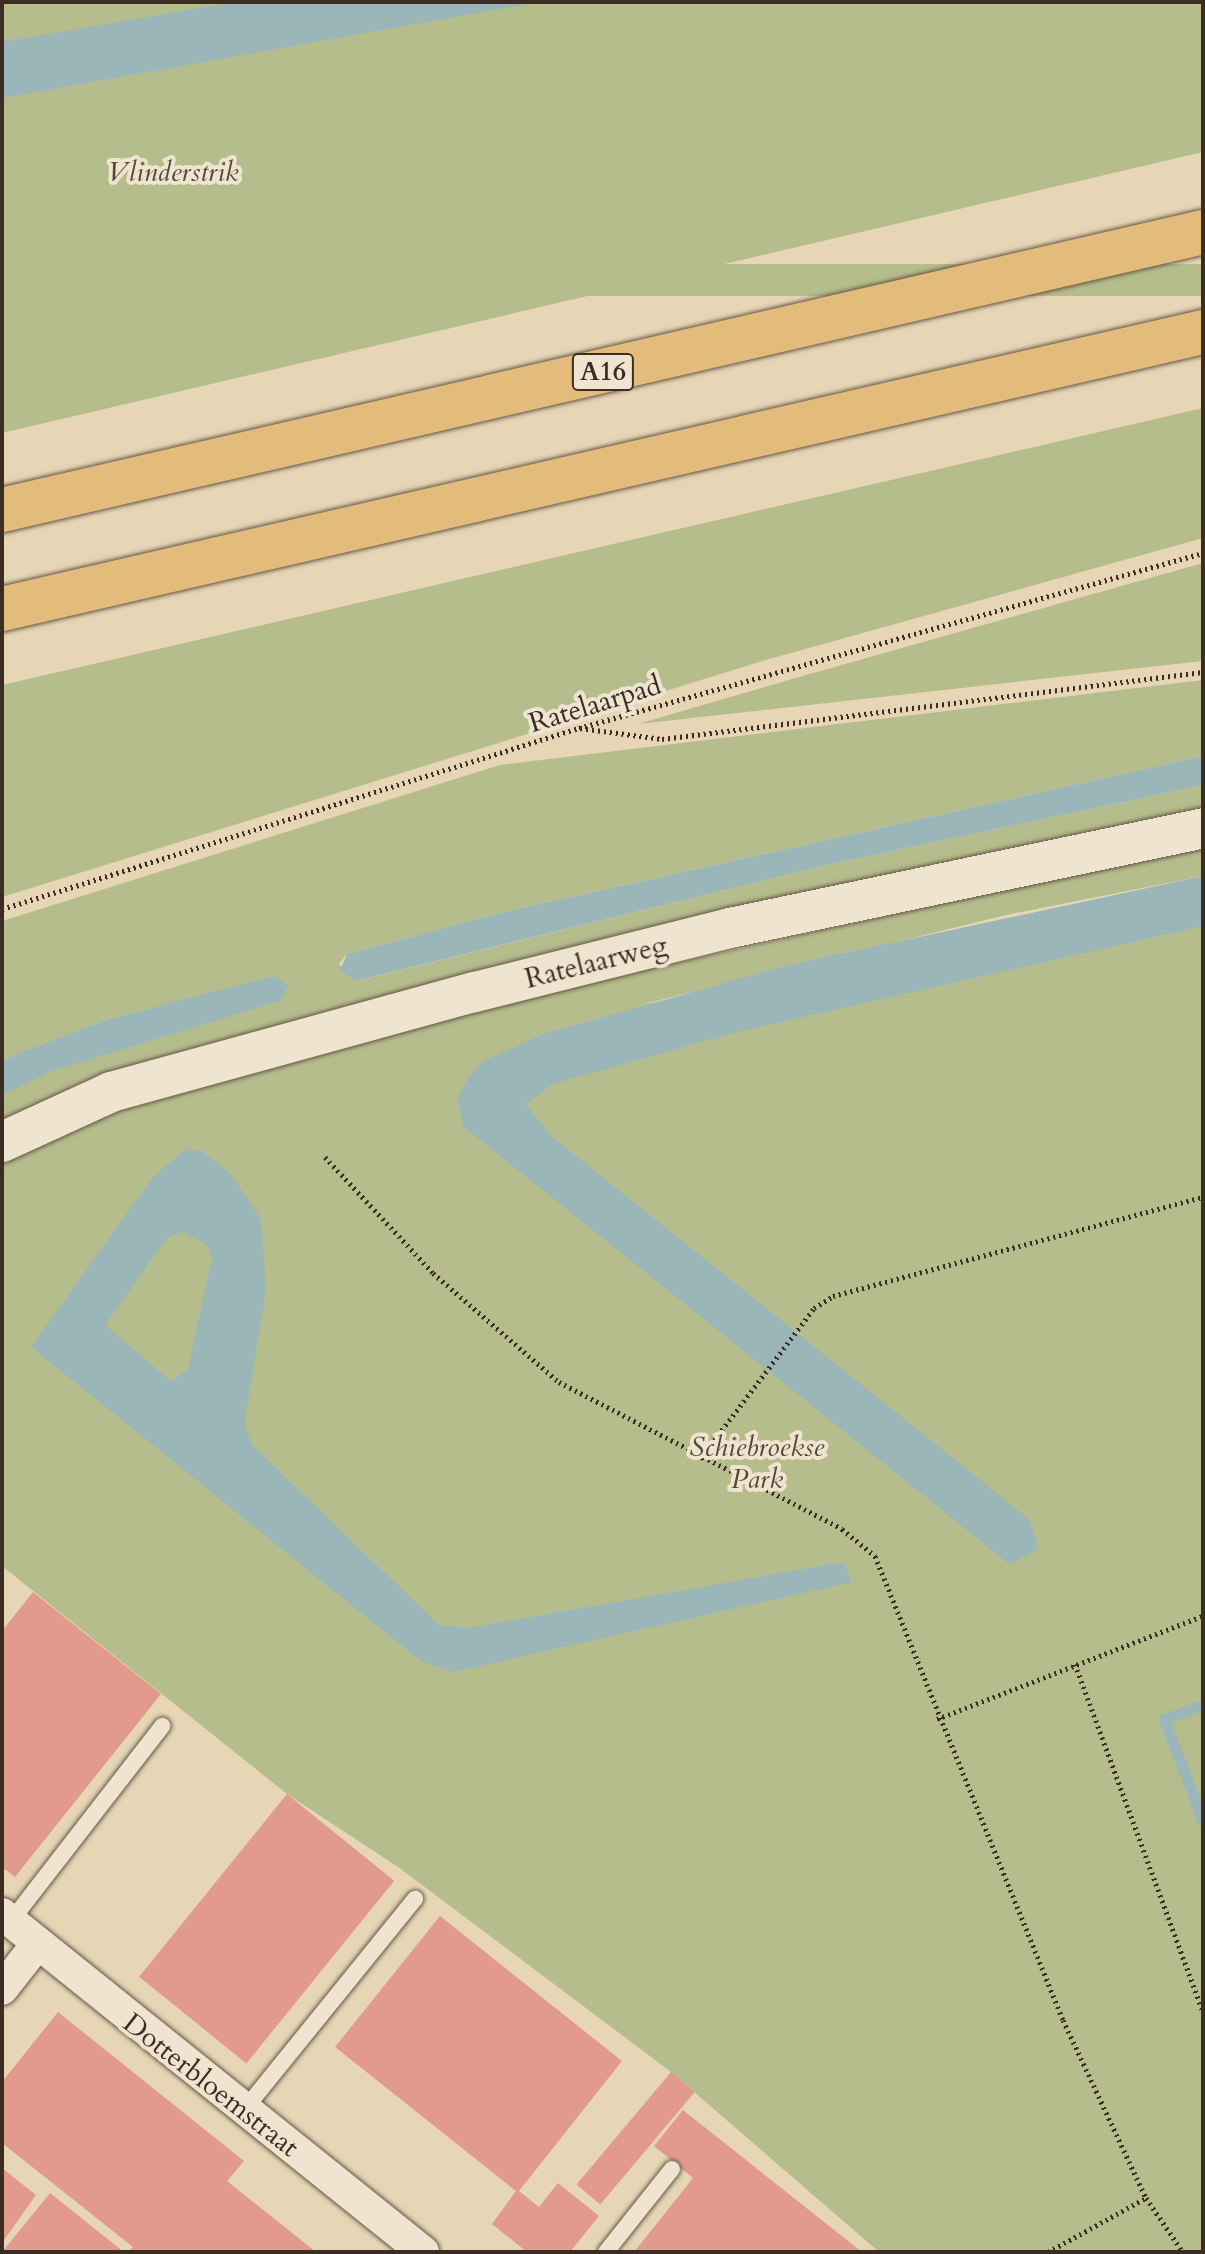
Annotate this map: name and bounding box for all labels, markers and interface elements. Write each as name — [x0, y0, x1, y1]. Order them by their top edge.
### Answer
park label: Vlinderstrik — [107, 155, 239, 189]
road number: A16 — [571, 350, 635, 394]
street label: Ratelaarpad — [525, 668, 665, 740]
street label: Ratelaarweg — [521, 928, 671, 996]
park label: Schiebroekse Park — [690, 1430, 824, 1496]
street label: Dotterbloemstraat — [116, 2006, 306, 2164]

